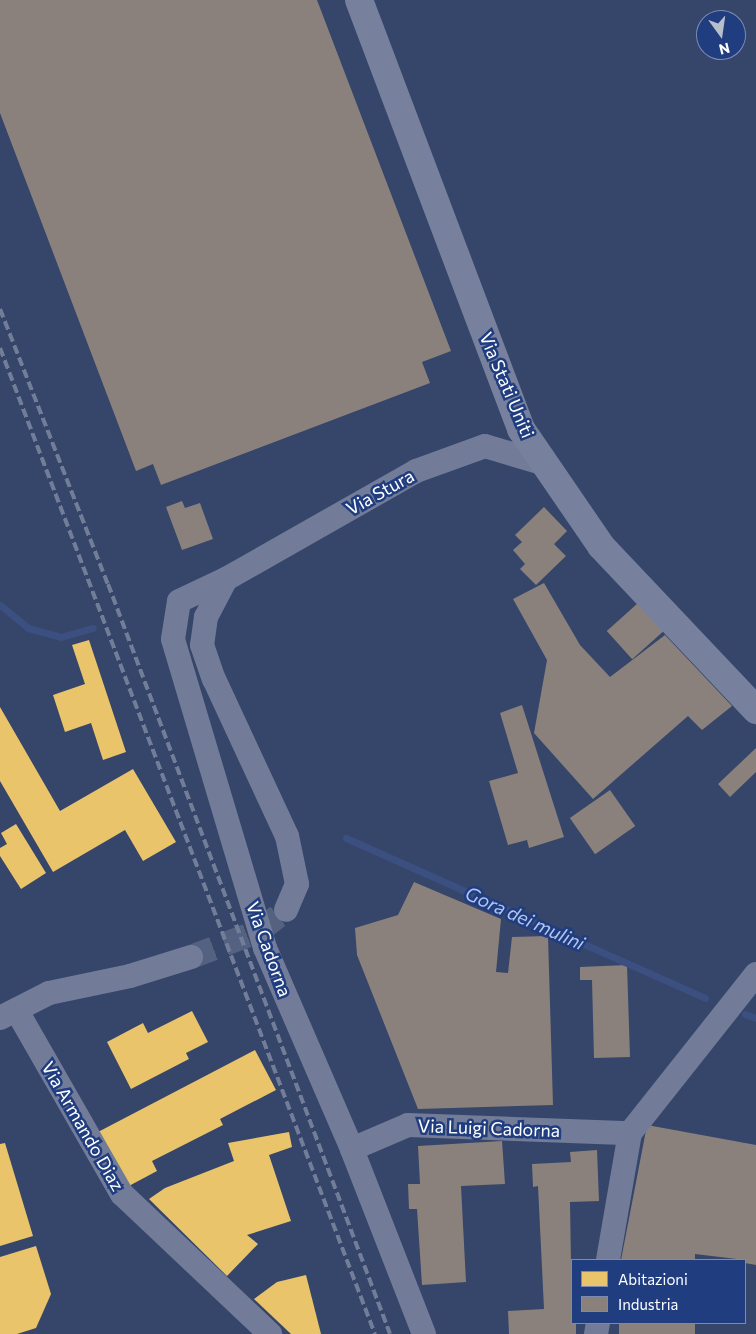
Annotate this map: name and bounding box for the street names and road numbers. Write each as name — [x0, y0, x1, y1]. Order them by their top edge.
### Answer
street label: Via Stati Uniti — [475, 329, 539, 441]
street label: Via Stura — [342, 465, 418, 519]
street label: Via Cadorna — [242, 898, 296, 1000]
street label: Via Armando Diaz — [37, 1057, 129, 1195]
street label: Via Luigi Cadorna — [417, 1115, 561, 1141]

